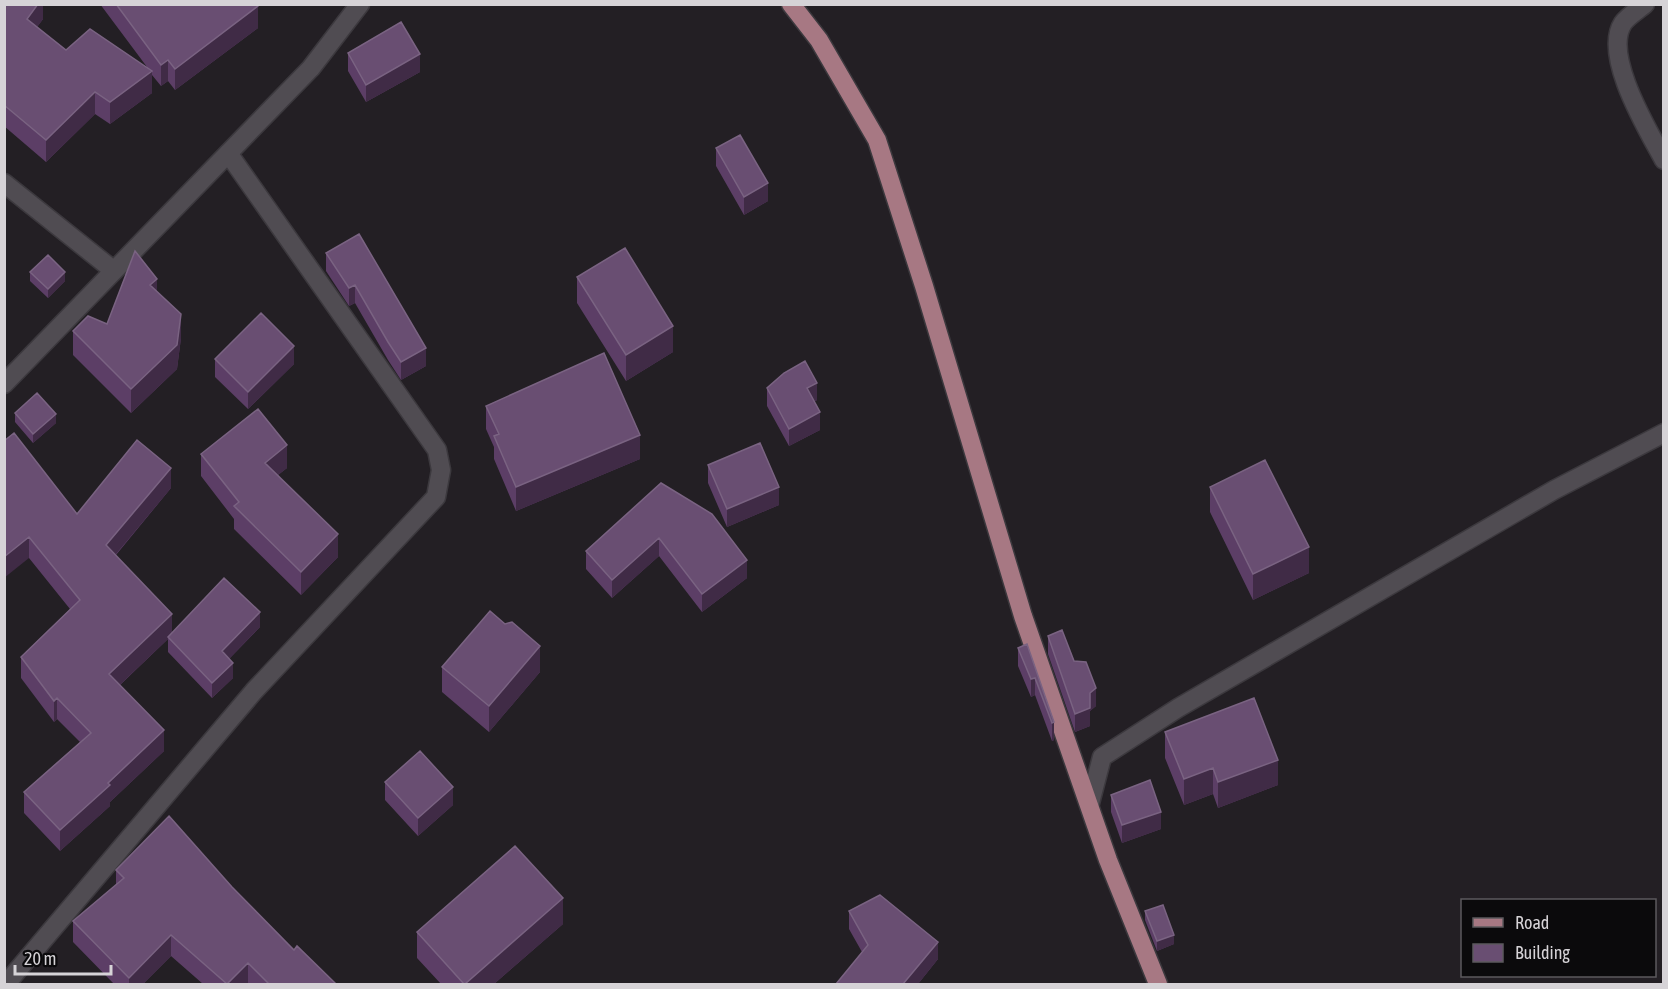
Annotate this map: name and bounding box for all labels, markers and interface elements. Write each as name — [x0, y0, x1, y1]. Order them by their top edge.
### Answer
legend — [1461, 899, 1656, 977]
text: Road — [1515, 912, 1549, 933]
scale bar — [15, 938, 111, 976]
text: Building — [1515, 942, 1570, 963]
text: 20 m — [24, 948, 56, 969]

